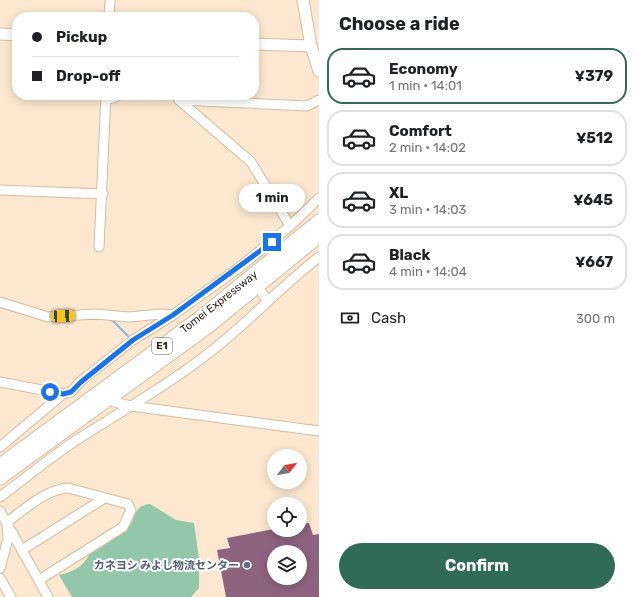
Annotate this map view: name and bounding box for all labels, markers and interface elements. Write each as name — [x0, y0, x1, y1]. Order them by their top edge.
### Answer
text: Choose a ride — [339, 13, 460, 35]
text: Pickup — [56, 28, 107, 46]
icon: car — [341, 58, 377, 94]
text: Economy — [389, 60, 458, 78]
text: Drop-off — [56, 67, 120, 85]
text: ¥379 — [575, 67, 613, 85]
text: 1 min · 14:01 — [389, 78, 462, 93]
icon: car — [341, 120, 377, 156]
text: Comfort — [389, 122, 452, 140]
text: ¥512 — [576, 129, 613, 147]
text: 2 min · 14:02 — [389, 140, 466, 155]
icon: car — [341, 182, 377, 218]
callout: 1 min — [239, 184, 305, 212]
text: XL — [389, 184, 408, 202]
text: 1 min — [255, 190, 289, 205]
text: ¥645 — [573, 191, 613, 209]
text: 3 min · 14:03 — [389, 202, 466, 217]
route end — [263, 233, 281, 251]
icon: car — [341, 244, 377, 280]
text: Black — [389, 246, 430, 264]
text: ¥667 — [575, 253, 613, 271]
text: 4 min · 14:04 — [389, 264, 467, 279]
street label: Tomei Expressway — [178, 268, 260, 336]
icon: cash — [339, 307, 361, 329]
car — [51, 309, 75, 323]
text: Cash — [371, 309, 406, 327]
text: 300 m — [576, 311, 615, 326]
road number: E1 — [152, 338, 172, 354]
route start — [41, 383, 59, 401]
north arrow — [267, 449, 307, 489]
map controls — [267, 449, 307, 585]
button: locate — [267, 497, 307, 537]
button: Confirm — [339, 543, 615, 589]
button: layers — [267, 545, 307, 585]
place label: カネヨシ みよし物流センター — [94, 559, 239, 572]
marker: カネヨシ みよし物流センター — [242, 560, 252, 570]

